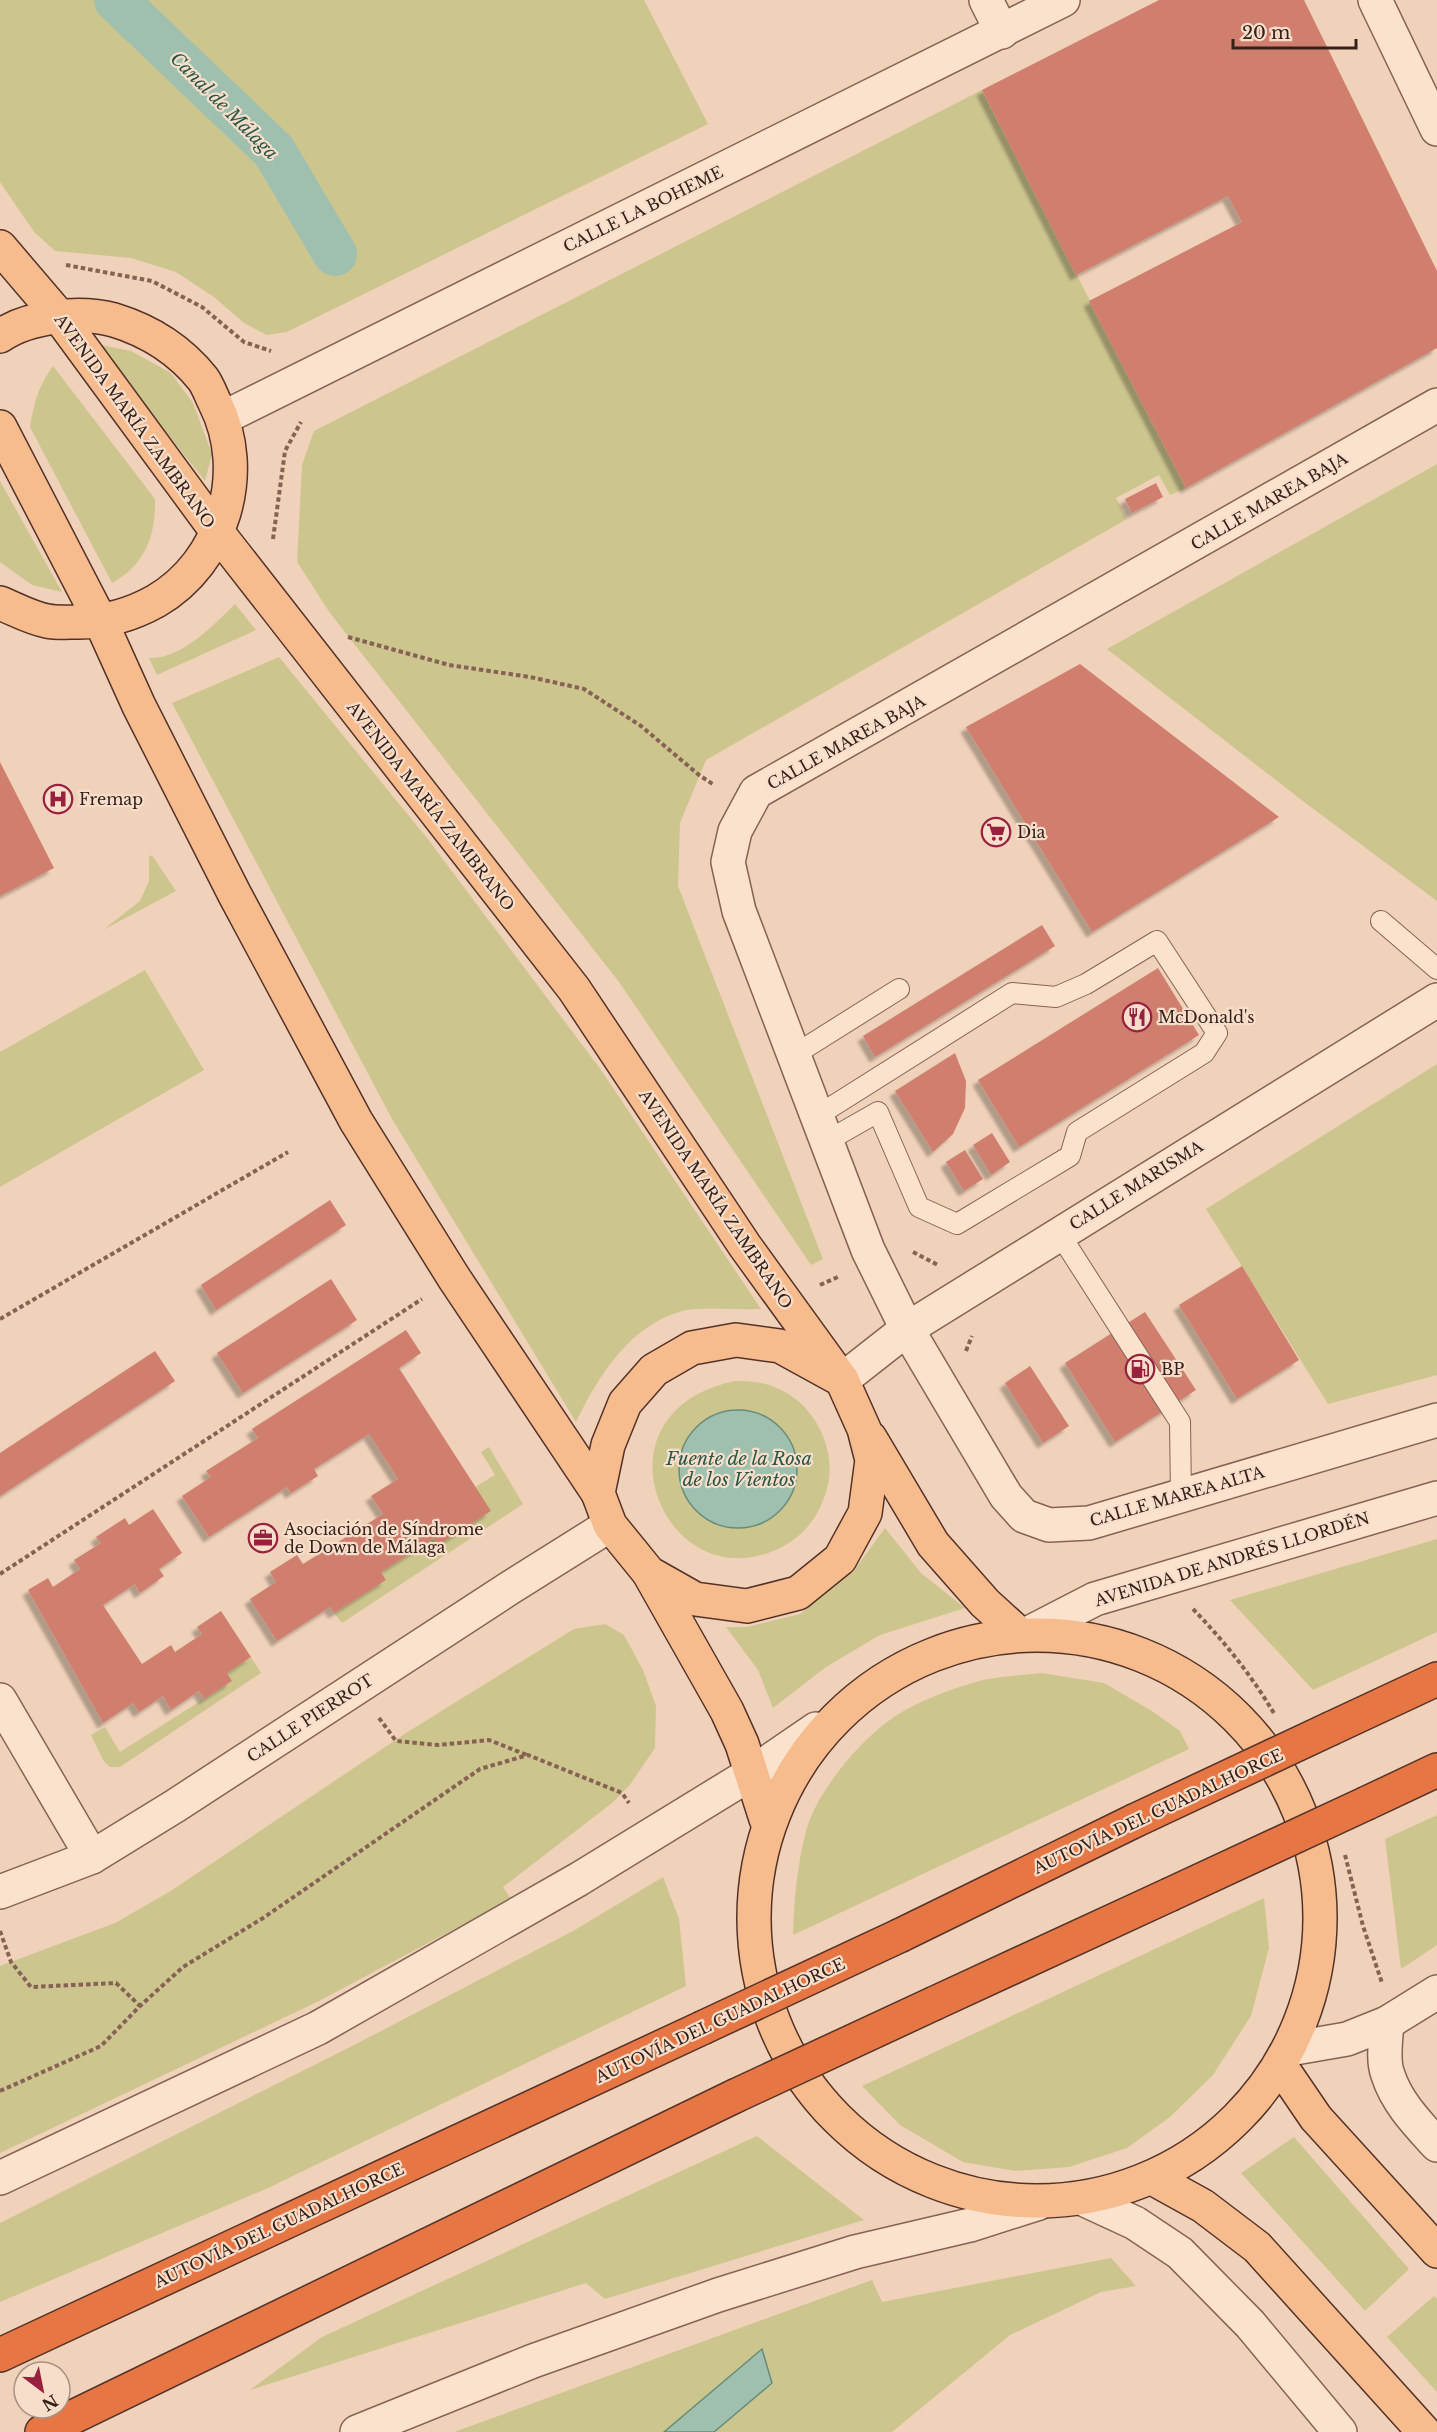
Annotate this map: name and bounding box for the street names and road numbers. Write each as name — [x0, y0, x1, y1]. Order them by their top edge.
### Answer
street label: CALLE LA BOHEME — [560, 162, 726, 256]
street label: AVENIDA MARÍA ZAMBRANO — [50, 309, 220, 532]
street label: CALLE MAREA BAJA — [1187, 448, 1352, 554]
street label: CALLE MAREA BAJA — [763, 690, 929, 794]
street label: AVENIDA MARÍA ZAMBRANO — [342, 696, 519, 915]
street label: AVENIDA MARÍA ZAMBRANO — [634, 1085, 797, 1312]
street label: CALLE MARISMA — [1065, 1135, 1207, 1234]
street label: CALLE MAREA ALTA — [1087, 1461, 1267, 1531]
street label: AVENIDA DE ANDRÉS LLORDÉN — [1091, 1508, 1372, 1611]
street label: CALLE PIERROT — [243, 1670, 377, 1766]
street label: AUTOVÍA DEL GUADALHORCE — [1029, 1744, 1286, 1878]
street label: AUTOVÍA DEL GUADALHORCE — [591, 1953, 848, 2087]
street label: AUTOVÍA DEL GUADALHORCE — [150, 2158, 407, 2292]

